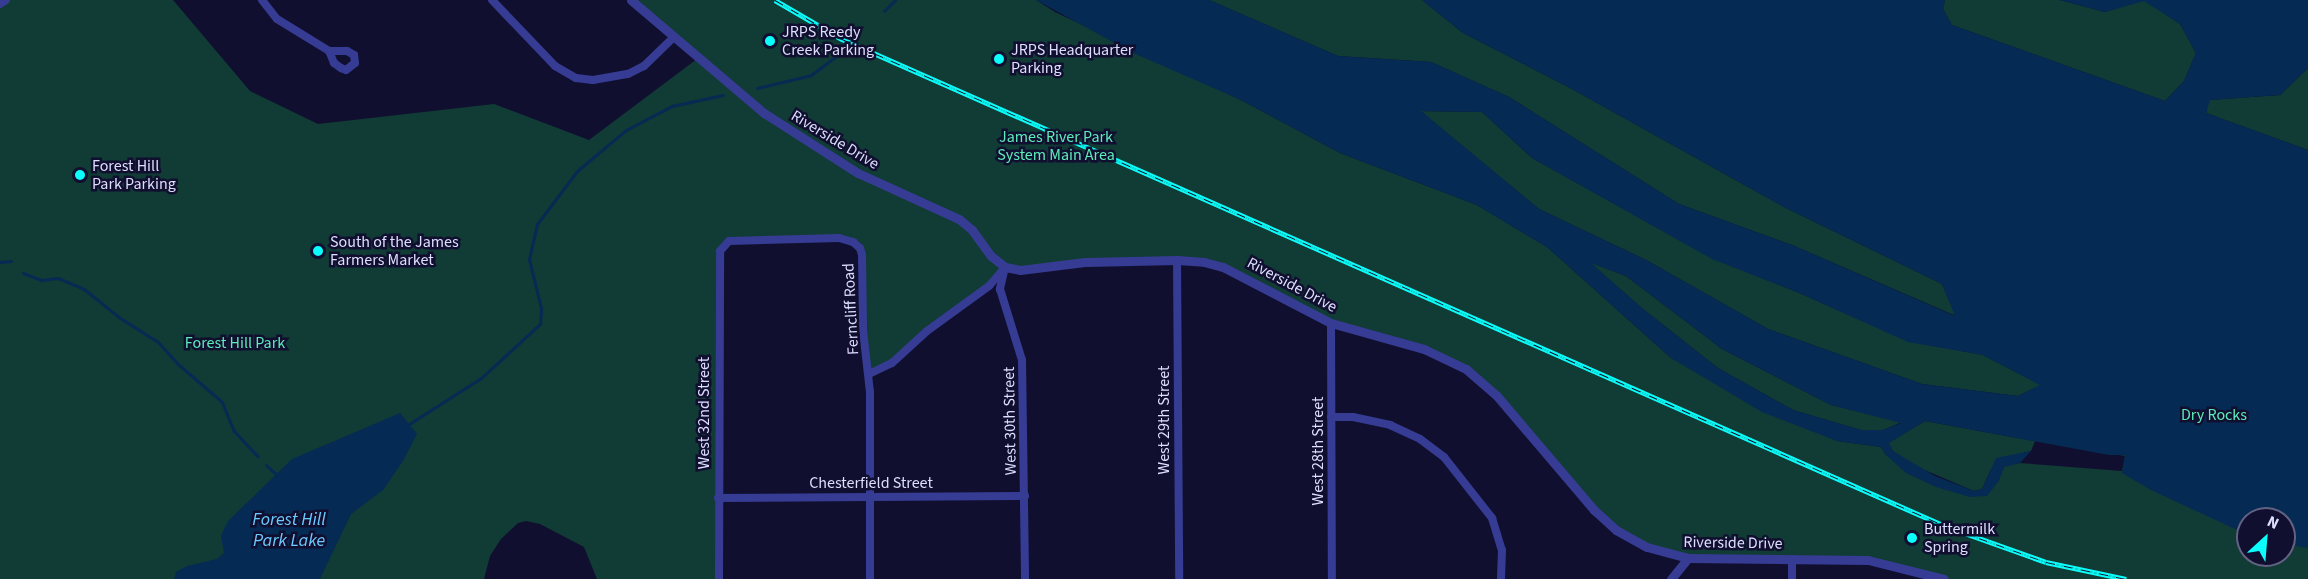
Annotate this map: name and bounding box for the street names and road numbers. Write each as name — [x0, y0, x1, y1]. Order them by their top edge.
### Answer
street label: Riverside Drive — [788, 106, 882, 174]
street label: Riverside Drive — [1244, 253, 1340, 317]
street label: Ferncliff Road — [839, 263, 863, 355]
street label: West 32nd Street — [694, 357, 714, 469]
street label: West 30th Street — [999, 366, 1021, 476]
street label: West 29th Street — [1154, 366, 1174, 474]
street label: West 28th Street — [1308, 397, 1328, 505]
street label: Chesterfield Street — [809, 473, 933, 493]
street label: Riverside Drive — [1683, 533, 1783, 553]

